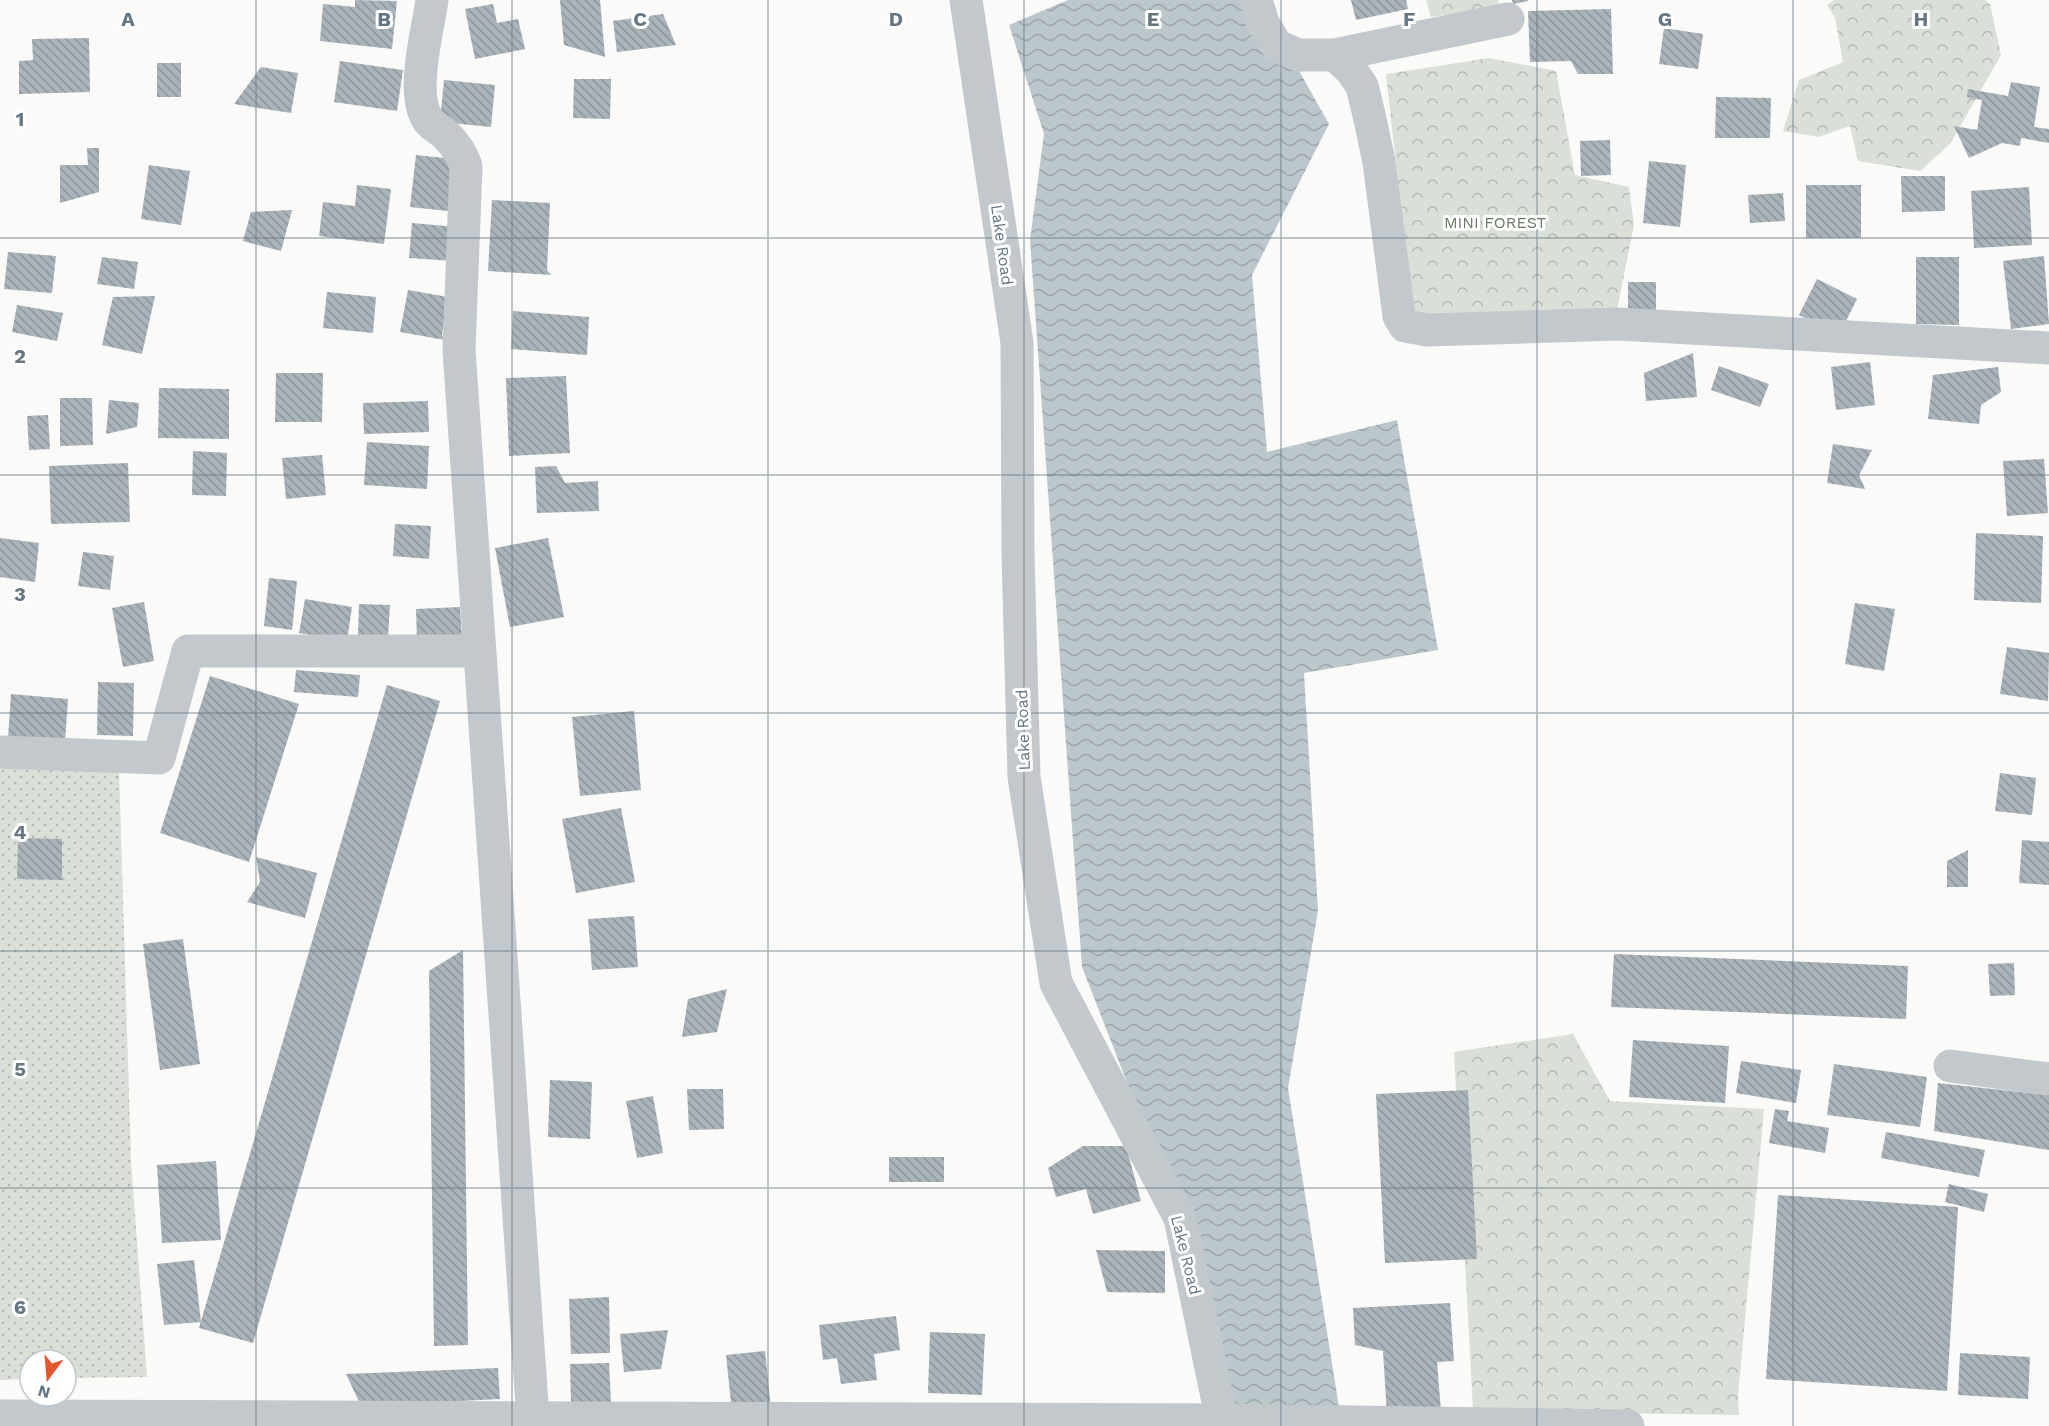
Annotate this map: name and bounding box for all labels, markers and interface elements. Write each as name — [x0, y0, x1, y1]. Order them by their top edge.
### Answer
text: A — [121, 7, 135, 31]
text: B — [377, 7, 391, 31]
text: C — [633, 7, 647, 31]
text: D — [889, 7, 903, 31]
text: E — [1147, 7, 1159, 31]
text: F — [1403, 7, 1415, 31]
text: G — [1658, 7, 1672, 31]
text: H — [1914, 7, 1928, 31]
text: 1 — [16, 107, 24, 131]
street label: Lake Road — [987, 203, 1017, 287]
park label: MINI FOREST — [1444, 213, 1546, 232]
text: 2 — [14, 344, 26, 368]
text: 3 — [14, 582, 26, 606]
street label: Lake Road — [1012, 689, 1034, 771]
text: 4 — [14, 820, 27, 844]
text: 5 — [14, 1057, 26, 1081]
street label: Lake Road — [1167, 1213, 1205, 1297]
text: 6 — [14, 1295, 26, 1319]
north arrow — [18, 1348, 78, 1408]
text: N — [36, 1381, 52, 1403]

